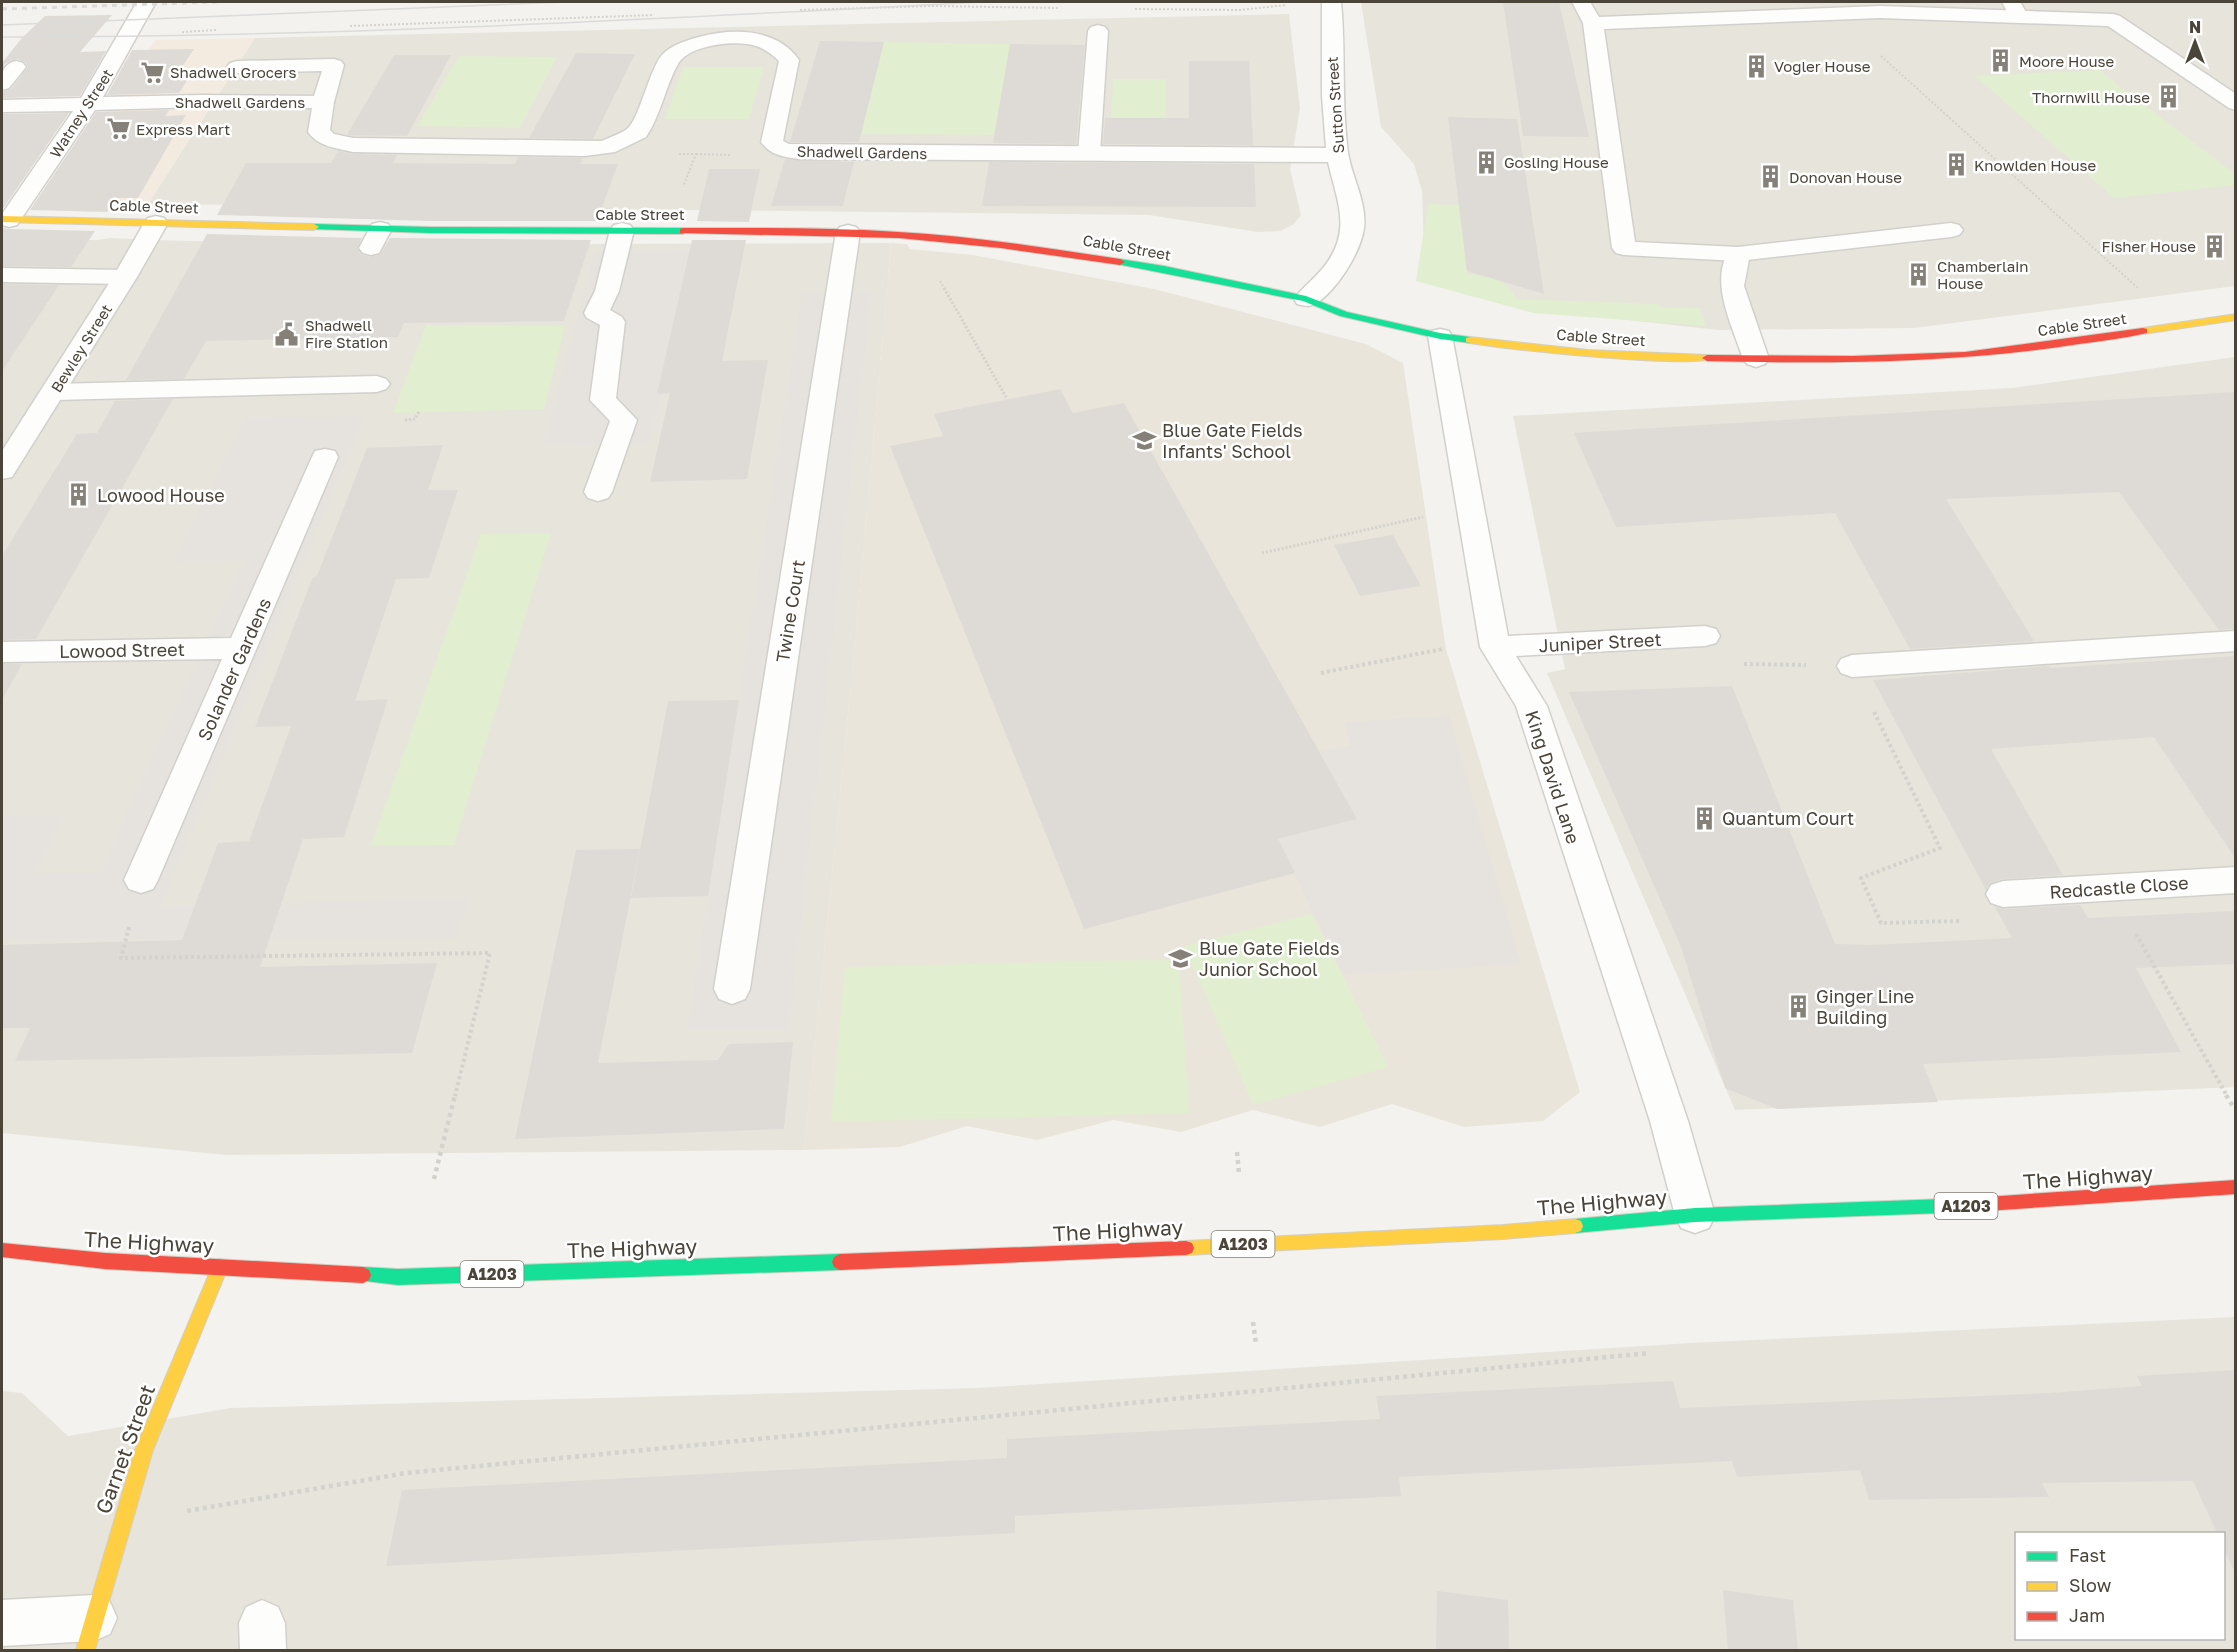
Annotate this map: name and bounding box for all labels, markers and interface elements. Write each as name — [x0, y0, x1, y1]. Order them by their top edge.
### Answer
north arrow — [2165, 12, 2225, 72]
text: N — [2189, 17, 2201, 37]
building icon: Moore House — [1988, 48, 2014, 74]
place label: Moore House — [2019, 52, 2114, 70]
building icon: Vogler House — [1743, 53, 1769, 79]
street label: Sutton Street — [1323, 56, 1347, 154]
place label: Vogler House — [1774, 57, 1871, 75]
supermarket icon: Shadwell Grocers — [139, 59, 165, 85]
place label: Shadwell Grocers — [170, 63, 297, 81]
street label: Watney Street — [46, 65, 116, 161]
building icon: Thornwill House — [2155, 84, 2181, 110]
place label: Thornwill House — [2032, 88, 2150, 106]
street label: Shadwell Gardens — [175, 93, 305, 111]
supermarket icon: Express Mart — [105, 116, 131, 142]
place label: Express Mart — [136, 120, 230, 138]
street label: Shadwell Gardens — [797, 142, 927, 162]
building icon: Gosling House — [1473, 149, 1499, 175]
building icon: Knowlden House — [1943, 152, 1969, 178]
place label: Gosling House — [1504, 153, 1609, 171]
place label: Knowlden House — [1974, 156, 2097, 174]
building icon: Donovan House — [1758, 164, 1784, 190]
place label: Donovan House — [1789, 168, 1902, 186]
street label: Cable Street — [109, 195, 199, 217]
street label: Cable Street — [595, 205, 685, 223]
street label: Cable Street — [1081, 230, 1173, 264]
building icon: Fisher House — [2201, 233, 2227, 259]
place label: Fisher House — [2101, 237, 2196, 255]
place label: Chamberlain House — [1937, 257, 2028, 292]
building icon: Chamberlain House — [1906, 262, 1932, 288]
street label: Bewley Street — [47, 301, 115, 395]
street label: Cable Street — [2036, 309, 2128, 339]
place label: Shadwell Fire Station — [305, 316, 388, 351]
public building icon: Shadwell Fire Station — [274, 321, 300, 347]
street label: Cable Street — [1556, 325, 1646, 349]
place label: Blue Gate Fields Infants' School — [1162, 419, 1303, 462]
school or university icon: Blue Gate Fields Infants' School — [1131, 427, 1157, 453]
building icon: Lowood House — [66, 482, 92, 508]
place label: Lowood House — [97, 484, 225, 506]
street label: Twine Court — [771, 558, 809, 664]
street label: Solander Gardens — [193, 594, 275, 744]
street label: Juniper Street — [1538, 628, 1662, 656]
street label: Lowood Street — [59, 638, 185, 662]
street label: King David Lane — [1521, 708, 1585, 846]
building icon: Quantum Court — [1691, 805, 1717, 831]
place label: Quantum Court — [1722, 807, 1854, 829]
street label: Redcastle Close — [2049, 871, 2189, 903]
place label: Blue Gate Fields Junior School — [1199, 937, 1340, 980]
school or university icon: Blue Gate Fields Junior School — [1168, 945, 1194, 971]
place label: Ginger Line Building — [1816, 985, 1914, 1028]
building icon: Ginger Line Building — [1785, 993, 1811, 1019]
street label: The Highway — [2022, 1159, 2154, 1195]
street label: The Highway — [1536, 1183, 1668, 1221]
road number: A1203 — [1934, 1193, 1998, 1219]
street label: The Highway — [1052, 1214, 1184, 1246]
street label: The Highway — [83, 1226, 215, 1258]
road number: A1203 — [1212, 1231, 1274, 1257]
street label: The Highway — [566, 1233, 698, 1263]
road number: A1203 — [460, 1261, 524, 1287]
street label: Garnet Street — [90, 1381, 160, 1517]
legend — [2015, 1532, 2225, 1640]
text: Fast — [2069, 1544, 2106, 1566]
text: Slow — [2069, 1574, 2112, 1596]
text: Jam — [2069, 1604, 2105, 1626]

